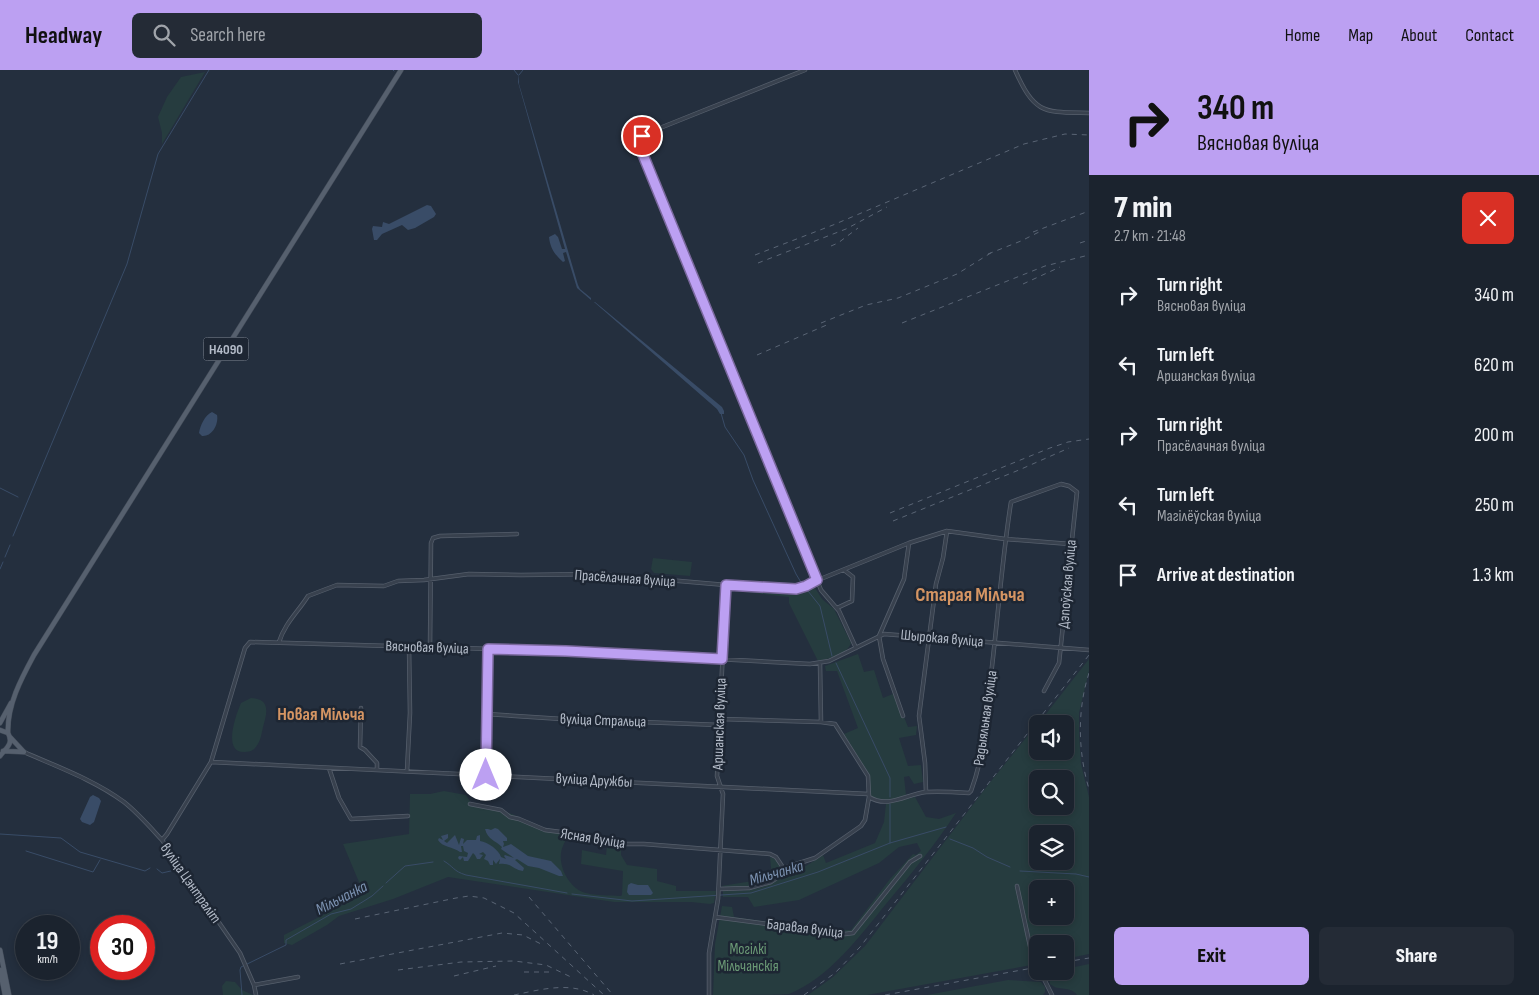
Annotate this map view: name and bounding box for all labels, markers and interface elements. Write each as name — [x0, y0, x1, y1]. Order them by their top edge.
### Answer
search box — [132, 13, 482, 58]
text: Headway — [25, 21, 102, 50]
icon: search — [150, 21, 178, 49]
text: Search here — [190, 24, 266, 47]
text: Home — [1285, 25, 1320, 46]
text: Map — [1348, 25, 1373, 46]
text: About — [1401, 25, 1437, 46]
text: Contact — [1465, 25, 1514, 46]
text: 340 m — [1197, 87, 1274, 130]
icon: right — [1114, 90, 1179, 155]
pin — [621, 115, 663, 157]
icon: arrive — [628, 122, 656, 150]
text: Вясновая вуліца — [1197, 130, 1319, 157]
text: 7 min — [1114, 190, 1172, 226]
button: close — [1462, 192, 1514, 244]
text: 2.7 km · 21:48 — [1114, 227, 1186, 246]
text: Turn right — [1157, 274, 1222, 297]
icon: right — [1114, 281, 1142, 309]
text: 340 m — [1474, 284, 1514, 307]
text: Вясновая вуліца — [1157, 297, 1246, 316]
road number: Н4090 — [204, 338, 248, 360]
text: Turn left — [1157, 344, 1214, 367]
icon: left — [1114, 351, 1142, 379]
text: 620 m — [1474, 354, 1514, 377]
text: Аршанская вуліца — [1157, 367, 1255, 386]
text: Turn right — [1157, 414, 1222, 437]
icon: right — [1114, 421, 1142, 449]
text: 200 m — [1474, 424, 1514, 447]
text: Прасёлачная вуліца — [1157, 437, 1265, 456]
text: Turn left — [1157, 484, 1214, 507]
icon: left — [1114, 491, 1142, 519]
text: 250 m — [1475, 494, 1514, 517]
text: Магілёўская вуліца — [1157, 507, 1261, 526]
street label: Дэпоўская вуліца — [1054, 539, 1081, 629]
icon: arrive — [1114, 561, 1142, 589]
text: Arrive at destination — [1157, 564, 1295, 587]
text: 1.3 km — [1473, 564, 1514, 587]
street label: Прасёлачная вуліца — [574, 565, 676, 592]
district label: Старая Мільча — [915, 583, 1025, 607]
street label: Шырокая вуліца — [900, 625, 984, 652]
street label: Вясновая вуліца — [385, 637, 469, 658]
street label: Радыяльная вуліца — [969, 669, 1002, 767]
street label: Аршанская вуліца — [708, 677, 731, 771]
district label: Новая Мільча — [277, 704, 365, 725]
street label: вуліца Стральца — [559, 709, 647, 732]
map controls — [1029, 715, 1074, 980]
button: sound — [1029, 715, 1074, 760]
position arrow — [459, 748, 511, 800]
street label: вуліца Дружбы — [555, 769, 633, 792]
button: search — [1029, 770, 1074, 815]
street label: Ясная вуліца — [559, 824, 627, 853]
button: layers — [1029, 825, 1074, 870]
street label: вуліца Цэнтраліт — [156, 840, 225, 927]
water label: Мільчанка — [747, 857, 806, 890]
water label: Мільчанка — [313, 877, 371, 919]
button: + — [1029, 880, 1074, 925]
street label: Баравая вуліца — [766, 914, 844, 943]
speed limit sign: 30 — [90, 915, 155, 980]
text: 19 — [37, 926, 58, 957]
button: Exit — [1114, 927, 1309, 985]
button: Share — [1319, 927, 1514, 985]
button: − — [1029, 935, 1074, 980]
park label: Могілкі Мільчанскія — [717, 940, 779, 976]
text: km/h — [37, 952, 58, 967]

